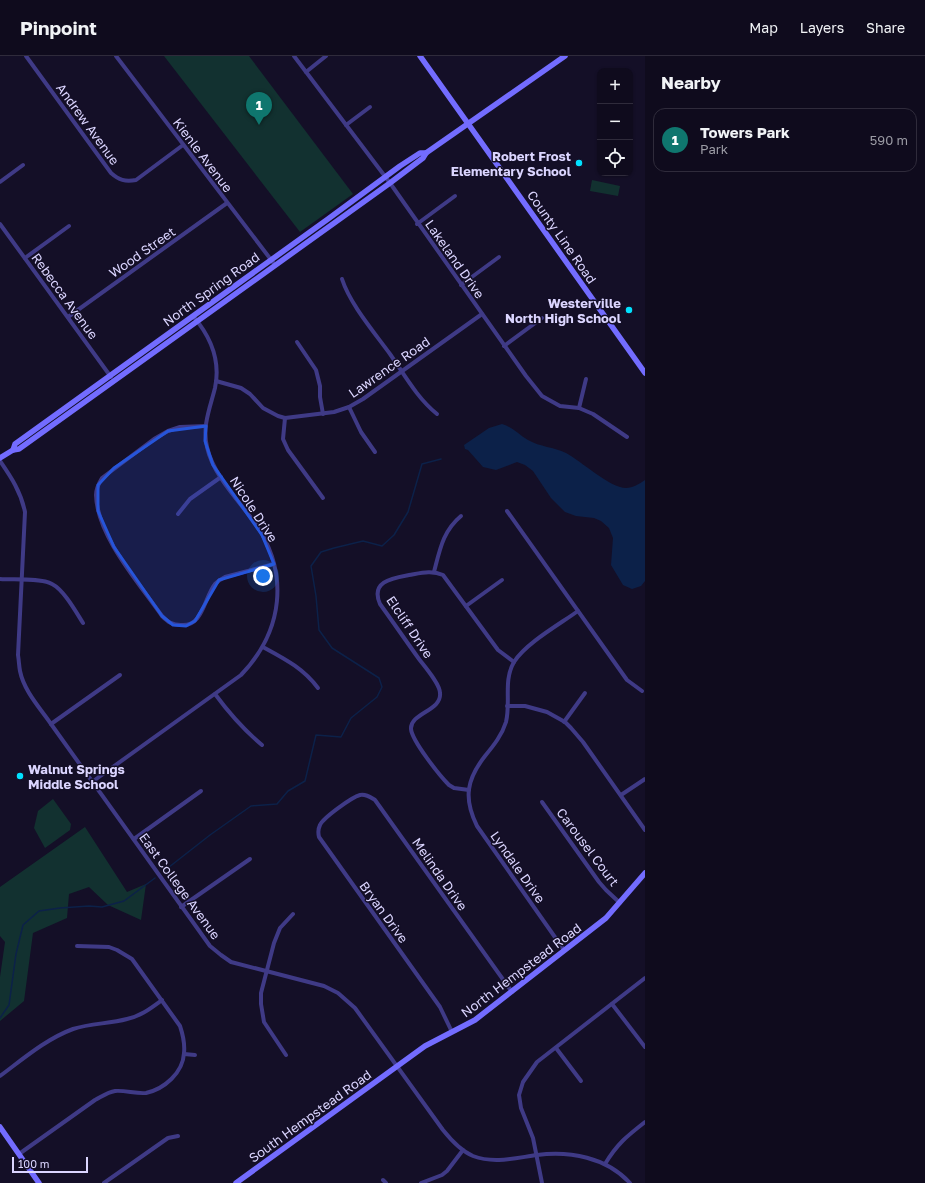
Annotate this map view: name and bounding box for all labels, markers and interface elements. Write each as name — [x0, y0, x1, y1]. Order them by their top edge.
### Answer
text: Pinpoint — [20, 16, 97, 39]
text: Map — [749, 19, 778, 36]
text: Layers — [800, 19, 844, 36]
text: Share — [866, 19, 905, 36]
map controls — [597, 68, 633, 176]
button: + — [597, 68, 633, 104]
text: Nearby — [661, 72, 721, 93]
street label: Andrew Avenue — [53, 80, 123, 168]
pin: 1 — [246, 92, 272, 125]
button: − — [597, 104, 633, 140]
street label: Kienle Avenue — [170, 115, 236, 195]
text: Towers Park — [700, 123, 790, 141]
text: 1 — [672, 132, 678, 148]
text: 590 m — [870, 132, 908, 148]
button: locate — [597, 140, 633, 176]
text: Park — [700, 141, 728, 157]
place label: Robert Frost Elementary School — [451, 148, 572, 179]
marker: Robert Frost Elementary School — [574, 158, 584, 168]
street label: County Line Road — [524, 187, 600, 287]
street label: Lakeland Drive — [422, 217, 488, 301]
street label: Wood Street — [106, 223, 178, 281]
street label: North Spring Road — [160, 249, 262, 329]
street label: Rebecca Avenue — [28, 250, 102, 342]
place label: Westerville North High School — [505, 295, 622, 326]
marker: Westerville North High School — [624, 305, 634, 315]
street label: Lawrence Road — [345, 333, 433, 401]
street label: Nicole Drive — [227, 473, 281, 545]
your location — [253, 566, 273, 586]
street label: Elcliff Drive — [383, 593, 437, 661]
place label: Walnut Springs Middle School — [28, 761, 125, 792]
marker: Walnut Springs Middle School — [15, 771, 25, 781]
street label: Carousel Court — [553, 805, 623, 889]
street label: Lyndale Drive — [487, 828, 549, 906]
street label: East College Avenue — [136, 830, 224, 942]
street label: Melinda Drive — [409, 835, 471, 913]
street label: Bryan Drive — [356, 878, 412, 946]
street label: North Hempstead Road — [458, 920, 584, 1020]
street label: South Hempstead Road — [246, 1066, 374, 1166]
scale bar — [12, 1155, 88, 1174]
text: 100 m — [18, 1157, 49, 1170]

